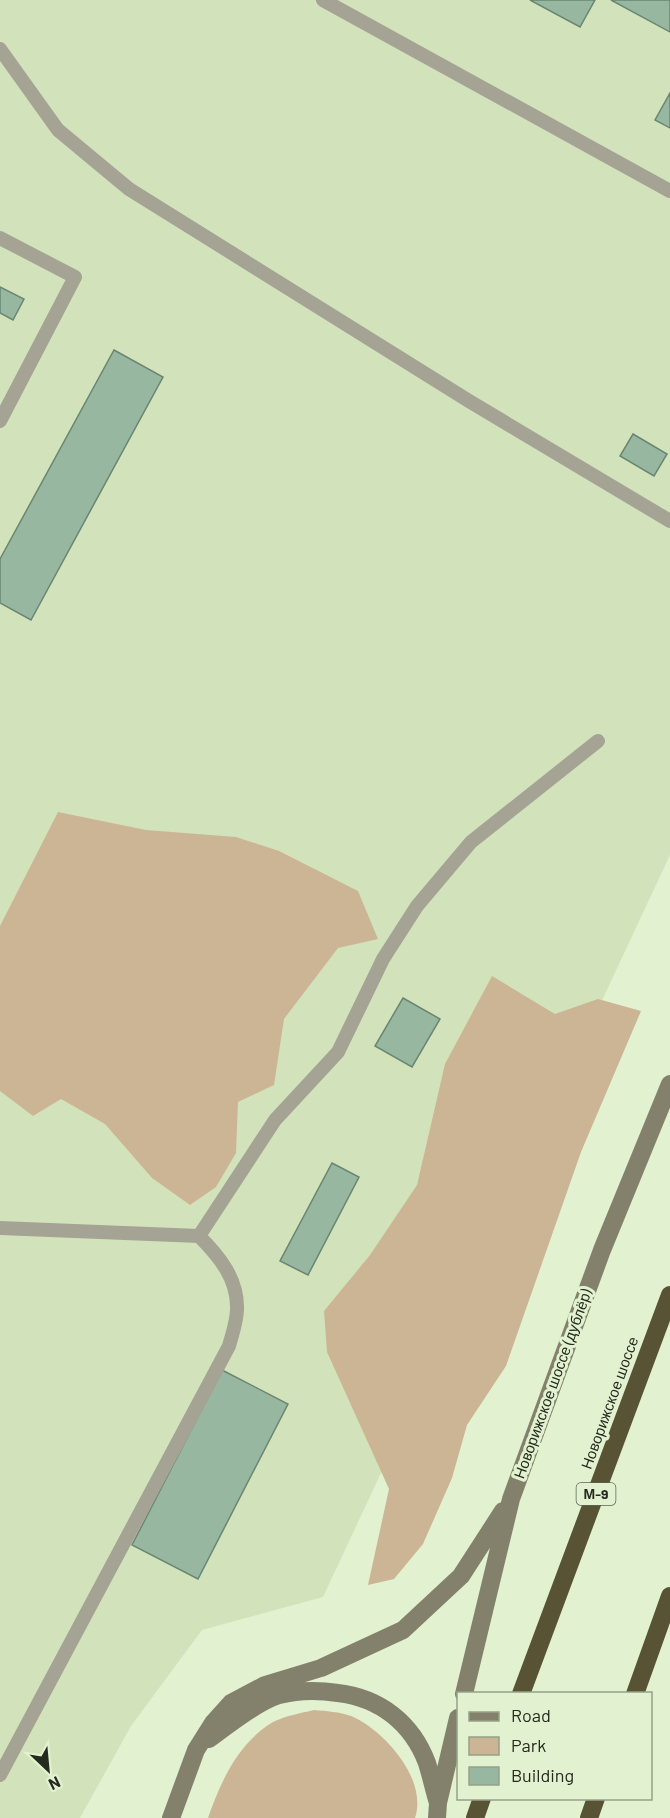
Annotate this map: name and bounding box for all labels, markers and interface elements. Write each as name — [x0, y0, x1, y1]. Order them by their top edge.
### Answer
street label: Новорижское шоссе (дублёр) — [509, 1286, 595, 1481]
street label: Новорижское шоссе — [577, 1334, 641, 1471]
road number: М-9 — [576, 1483, 616, 1505]
legend — [457, 1692, 652, 1800]
text: Road — [511, 1704, 551, 1726]
text: Park — [511, 1734, 546, 1756]
north arrow — [18, 1740, 78, 1800]
text: Building — [511, 1764, 574, 1786]
text: N — [46, 1773, 64, 1795]

